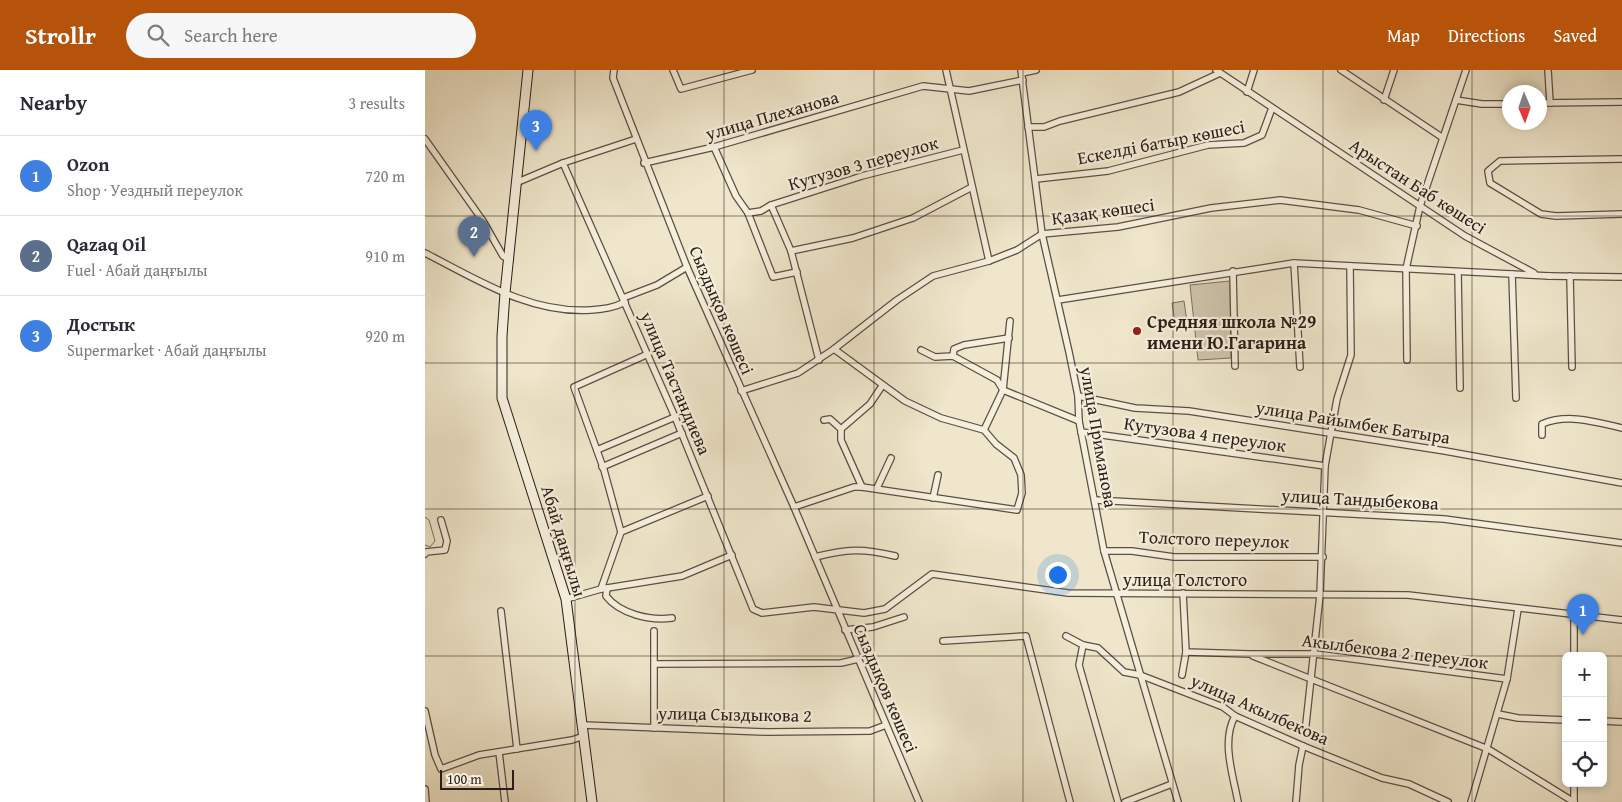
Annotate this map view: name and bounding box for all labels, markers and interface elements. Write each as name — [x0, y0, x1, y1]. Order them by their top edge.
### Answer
search box — [126, 13, 476, 58]
text: Strollr — [25, 18, 96, 53]
icon: search — [144, 21, 172, 49]
text: Search here — [184, 21, 278, 49]
text: Map — [1387, 22, 1420, 49]
text: Directions — [1448, 22, 1525, 49]
text: Saved — [1553, 22, 1597, 49]
street label: улица Плеханова — [701, 83, 842, 147]
north arrow — [1502, 85, 1547, 130]
text: Nearby — [20, 87, 87, 118]
text: 3 results — [348, 91, 405, 115]
pin: 3 — [520, 110, 552, 151]
street label: Ескелді батыр көшесі — [1075, 113, 1247, 171]
street label: Кутузов 3 переулок — [785, 129, 942, 197]
street label: Арыстан Баб көшесі — [1344, 132, 1492, 240]
text: Ozon — [67, 150, 109, 178]
text: 1 — [32, 164, 40, 188]
text: 720 m — [365, 164, 405, 188]
text: Shop · Уездный переулок — [67, 178, 243, 202]
street label: Қазақ көшесі — [1050, 190, 1156, 232]
pin: 2 — [458, 216, 490, 257]
text: Qazaq Oil — [67, 230, 146, 258]
street label: Сыздықов көшесі — [683, 241, 761, 379]
text: 2 — [32, 244, 40, 268]
text: 910 m — [365, 244, 405, 268]
text: Fuel · Абай даңғылы — [67, 258, 208, 282]
street label: улица Тастандиева — [633, 306, 719, 459]
place label: Средняя школа №29 имени Ю.Гагарина — [1147, 308, 1316, 356]
text: Достык — [67, 310, 135, 338]
text: 3 — [32, 324, 40, 348]
text: 920 m — [365, 324, 405, 348]
marker: Средняя школа №29 имени Ю.Гагарина — [1131, 325, 1143, 337]
text: Supermarket · Абай даңғылы — [67, 338, 266, 362]
street label: улица Приманова — [1073, 363, 1125, 510]
street label: улица Райымбек Батыра — [1253, 393, 1453, 451]
street label: Кутузова 4 переулок — [1122, 409, 1288, 459]
street label: улица Тандыбекова — [1280, 481, 1440, 517]
street label: Абай даңғылы — [534, 482, 594, 600]
street label: Толстого переулок — [1138, 523, 1290, 555]
your location — [1045, 562, 1071, 588]
street label: улица Толстого — [1122, 566, 1247, 593]
pin: 1 — [1567, 594, 1599, 635]
street label: Сыздықов көшесі — [847, 619, 925, 757]
street label: Акылбекова 2 переулок — [1300, 626, 1490, 676]
map controls — [1562, 652, 1607, 787]
button: + — [1562, 652, 1607, 697]
street label: улица Акылбекова — [1186, 666, 1334, 752]
button: − — [1562, 697, 1607, 742]
street label: улица Сыздыкова 2 — [657, 699, 812, 729]
button: locate — [1562, 742, 1607, 787]
scale bar — [440, 767, 514, 790]
text: 100 m — [447, 769, 482, 789]

